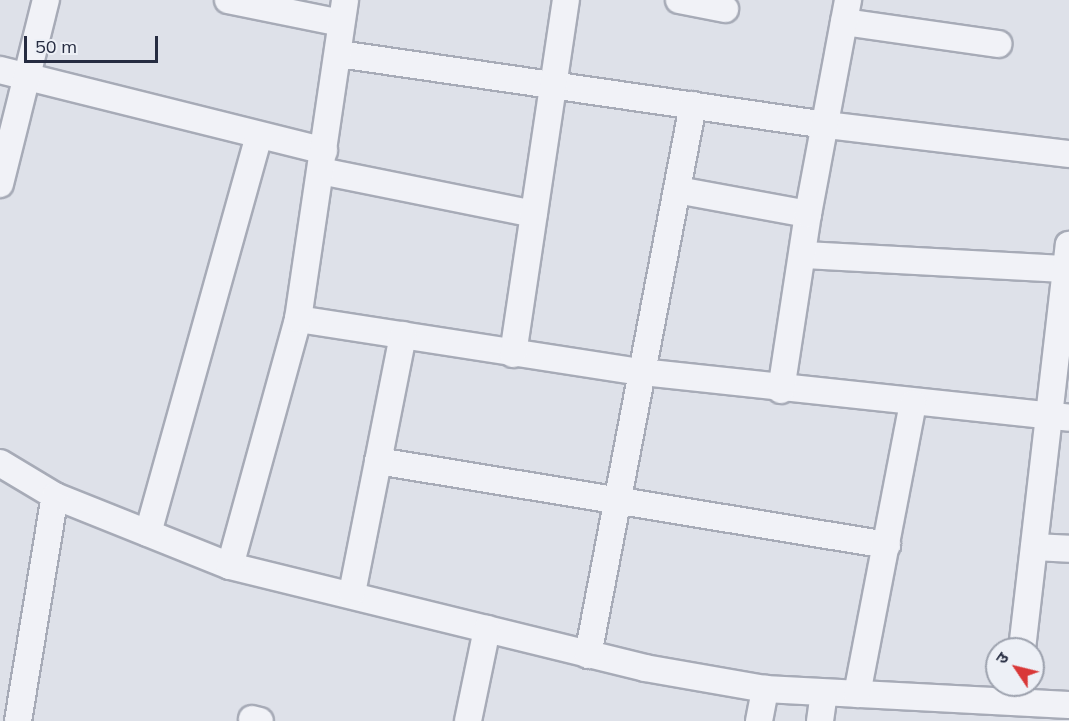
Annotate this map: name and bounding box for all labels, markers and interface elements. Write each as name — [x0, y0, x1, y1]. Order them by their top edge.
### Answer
scale bar — [27, 24, 160, 62]
text: 50 m — [35, 35, 77, 58]
north arrow — [985, 637, 1045, 697]
text: उ — [991, 648, 1013, 667]

